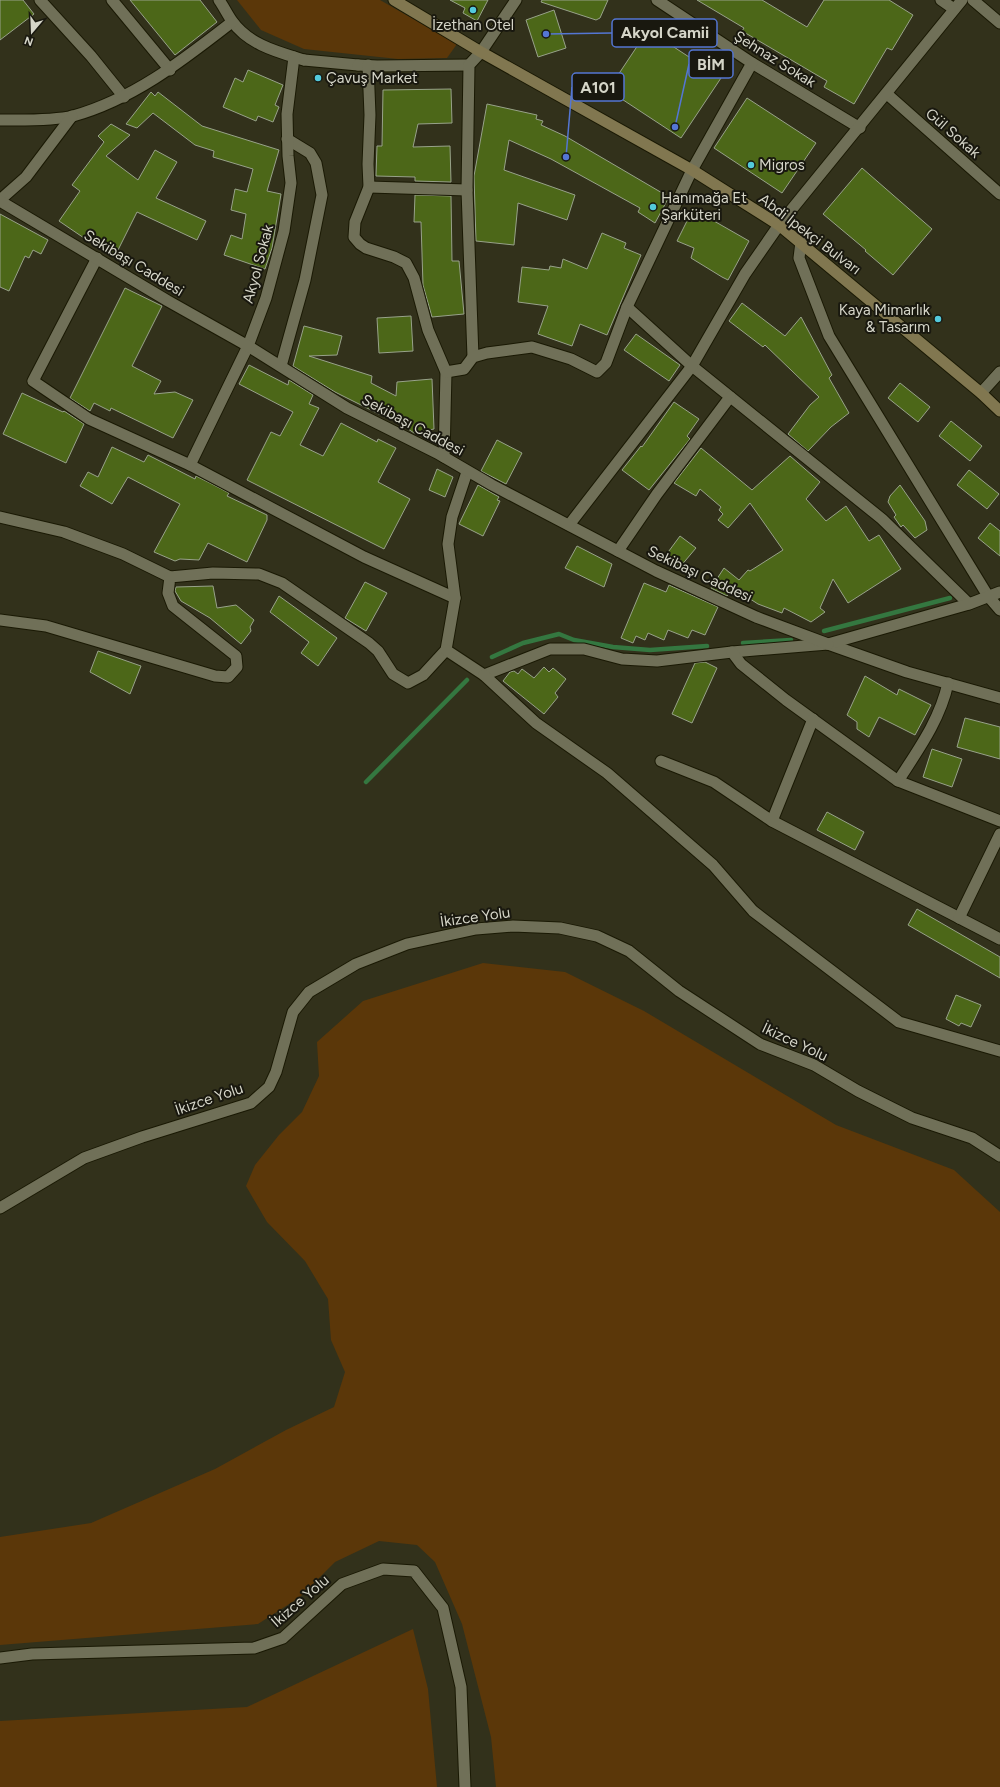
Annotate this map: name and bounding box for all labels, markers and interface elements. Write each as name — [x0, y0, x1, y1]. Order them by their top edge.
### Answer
marker: İzethan Otel — [468, 5, 478, 15]
north arrow — [12, 12, 52, 52]
place label: İzethan Otel — [432, 16, 514, 34]
callout: Akyol Camii — [612, 19, 717, 47]
text: Akyol Camii — [621, 23, 709, 42]
street label: Şehnaz Sokak — [731, 27, 820, 92]
text: N — [23, 33, 35, 49]
callout: BİM — [689, 50, 733, 78]
text: BİM — [697, 55, 725, 74]
place label: Çavuş Market — [326, 69, 418, 87]
marker: Çavuş Market — [313, 73, 323, 83]
callout: A101 — [572, 73, 624, 101]
text: A101 — [580, 78, 616, 97]
street label: Gül Sokak — [922, 104, 985, 162]
place label: Migros — [759, 156, 805, 174]
marker: Migros — [746, 160, 756, 170]
place label: Hanımağa Et Şarküteri — [661, 189, 747, 224]
street label: Abdi İpekçi Bulvarı — [755, 190, 865, 278]
marker: Hanımağa Et Şarküteri — [648, 202, 658, 212]
street label: Akyol Sokak — [239, 222, 277, 305]
street label: Sekibaşı Caddesi — [81, 226, 187, 300]
place label: Kaya Mimarlık & Tasarım — [839, 301, 931, 336]
marker: Kaya Mimarlık & Tasarım — [933, 314, 943, 324]
street label: Sekibaşı Caddesi — [359, 390, 467, 460]
street label: Sekibaşı Caddesi — [645, 542, 755, 606]
street label: İkizce Yolu — [439, 903, 511, 931]
street label: İkizce Yolu — [759, 1019, 831, 1065]
street label: İkizce Yolu — [173, 1079, 245, 1119]
street label: İkizce Yolu — [267, 1571, 333, 1631]

